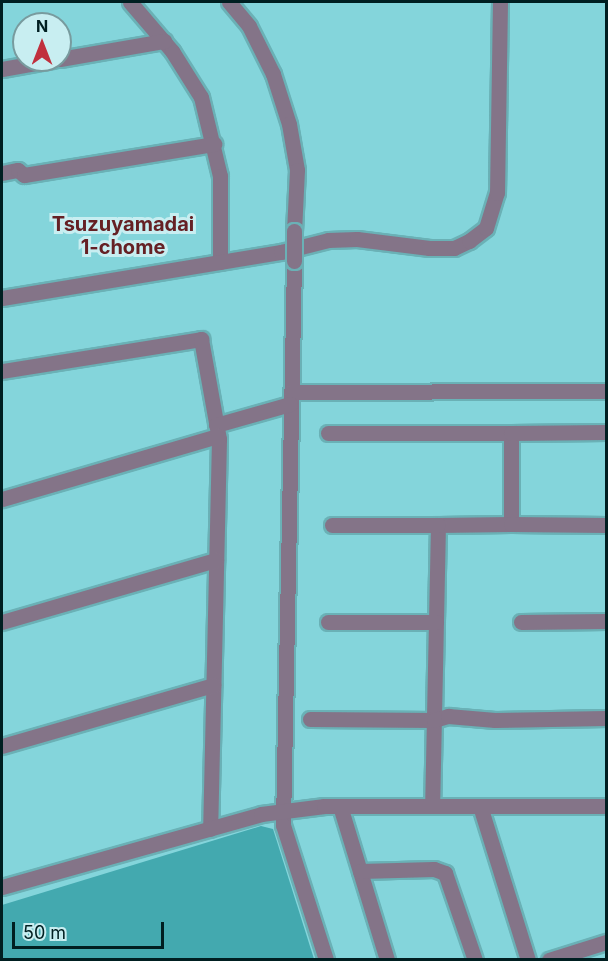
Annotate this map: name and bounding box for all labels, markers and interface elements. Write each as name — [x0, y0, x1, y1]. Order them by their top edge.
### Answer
north arrow — [12, 12, 72, 72]
text: N — [36, 16, 48, 36]
district label: Tsuzuyamadai 1-chome — [52, 213, 194, 260]
scale bar — [15, 910, 166, 948]
text: 50 m — [23, 922, 66, 943]

